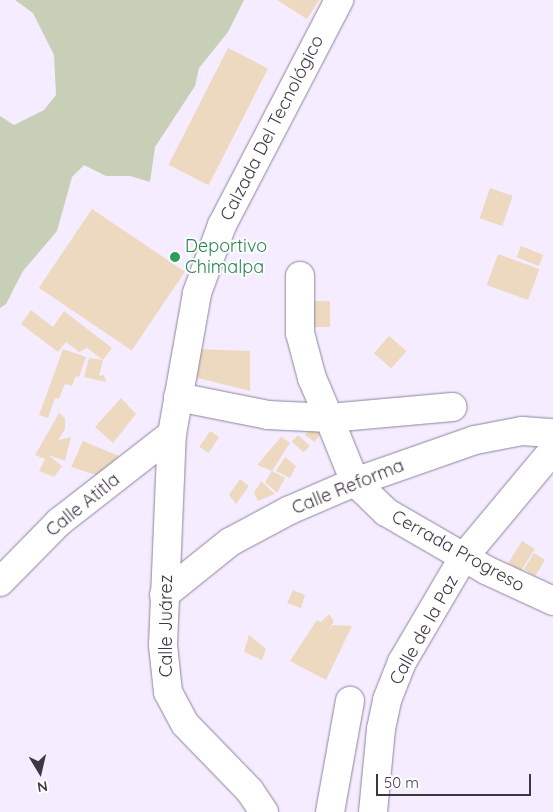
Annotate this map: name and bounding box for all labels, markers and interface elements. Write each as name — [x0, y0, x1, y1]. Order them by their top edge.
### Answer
street label: Calzada Del Tecnológico — [216, 32, 328, 224]
place label: Deportivo Chimalpa — [185, 236, 267, 278]
marker: Deportivo Chimalpa — [169, 251, 181, 263]
street label: Calle Reforma — [289, 455, 407, 519]
street label: Calle Atitla — [42, 469, 124, 541]
street label: Cerrada Progreso — [388, 506, 528, 596]
street label: Calle de la Paz — [385, 571, 463, 689]
street label: Calle Juárez — [155, 575, 177, 677]
north arrow — [15, 747, 65, 797]
scale bar — [378, 764, 533, 796]
text: 50 m — [384, 773, 419, 792]
text: N — [36, 777, 49, 797]

